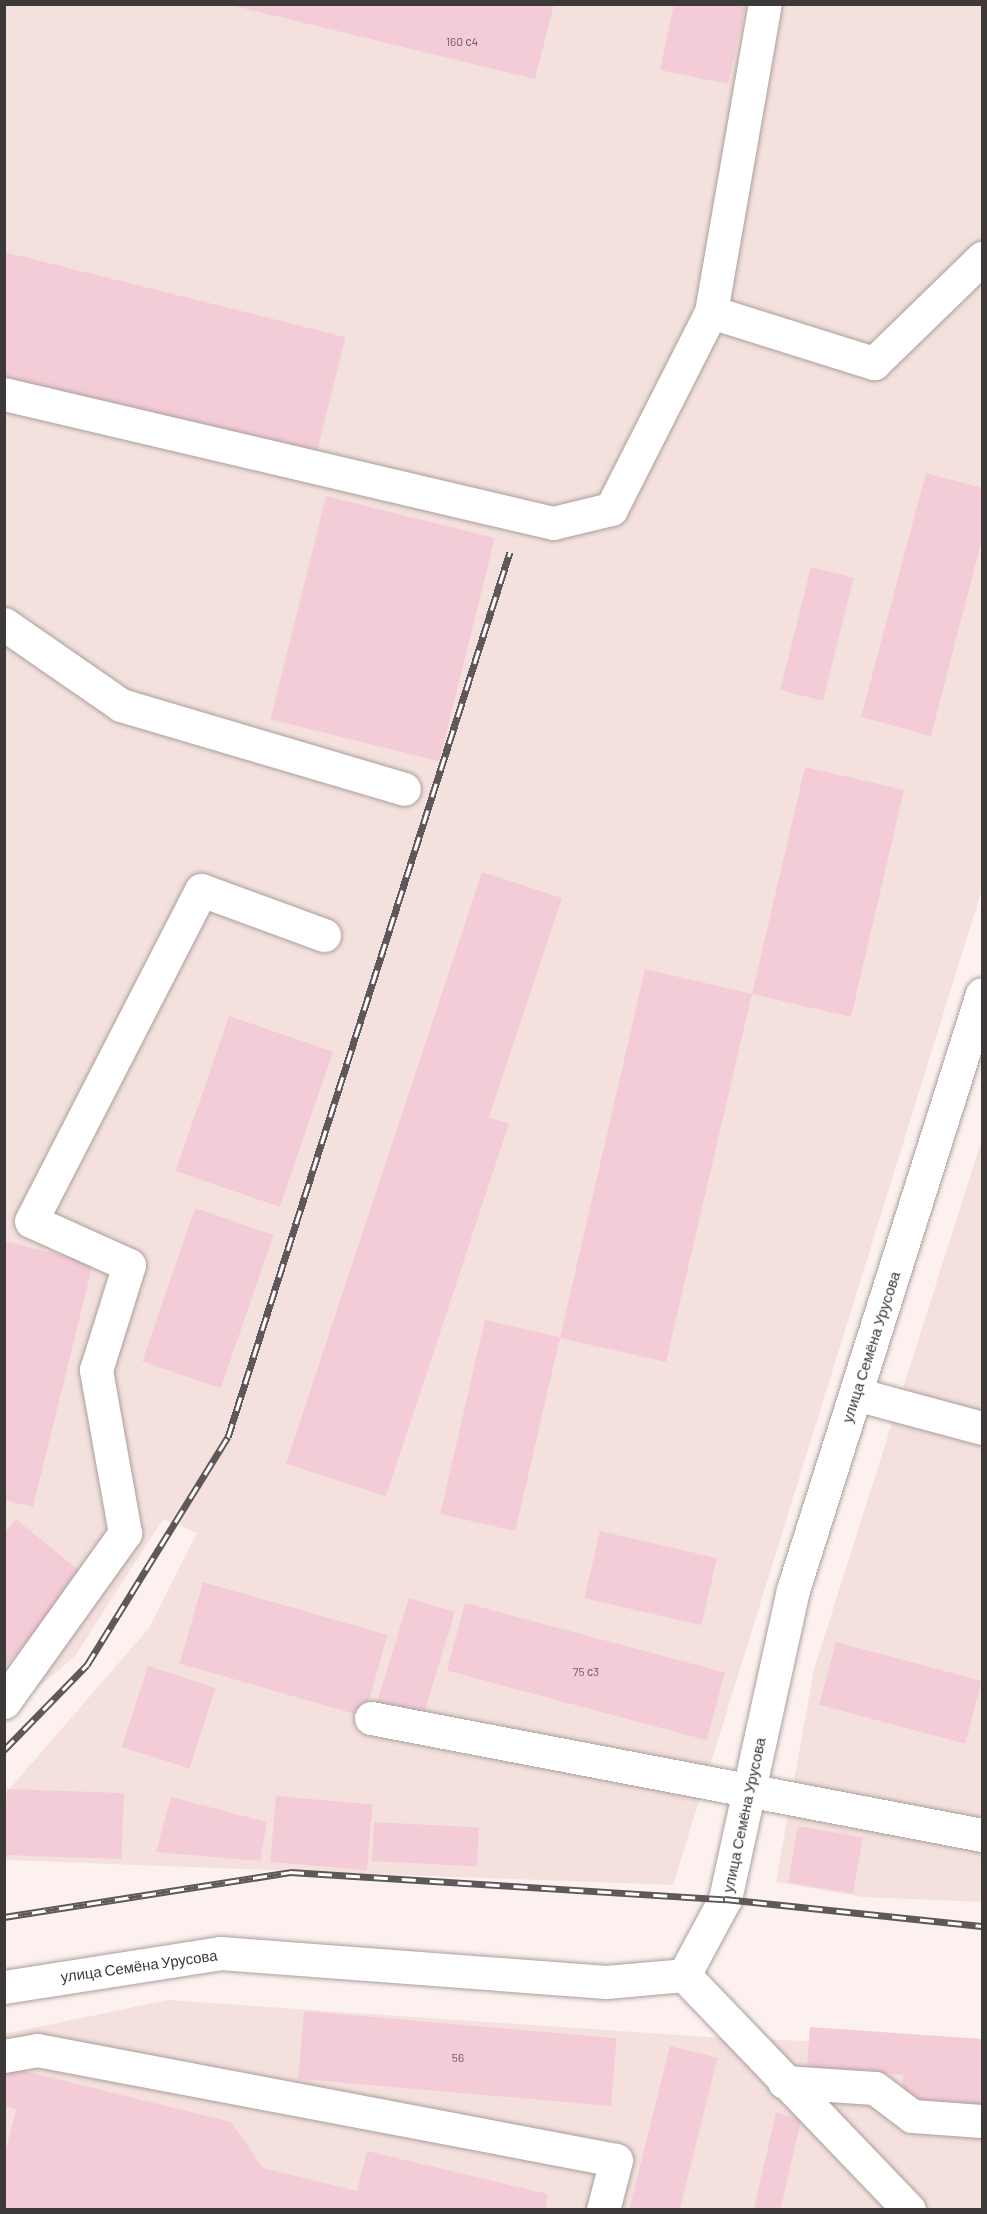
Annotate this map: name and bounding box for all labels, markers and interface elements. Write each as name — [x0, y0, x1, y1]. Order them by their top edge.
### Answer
house number: 160 с4 — [446, 35, 478, 49]
street label: улица Семёна Урусова — [838, 1269, 904, 1425]
house number: 75 с3 — [573, 1665, 599, 1679]
street label: улица Семёна Урусова — [719, 1736, 769, 1894]
street label: улица Семёна Урусова — [59, 1946, 219, 1986]
house number: 56 — [452, 2051, 464, 2065]

